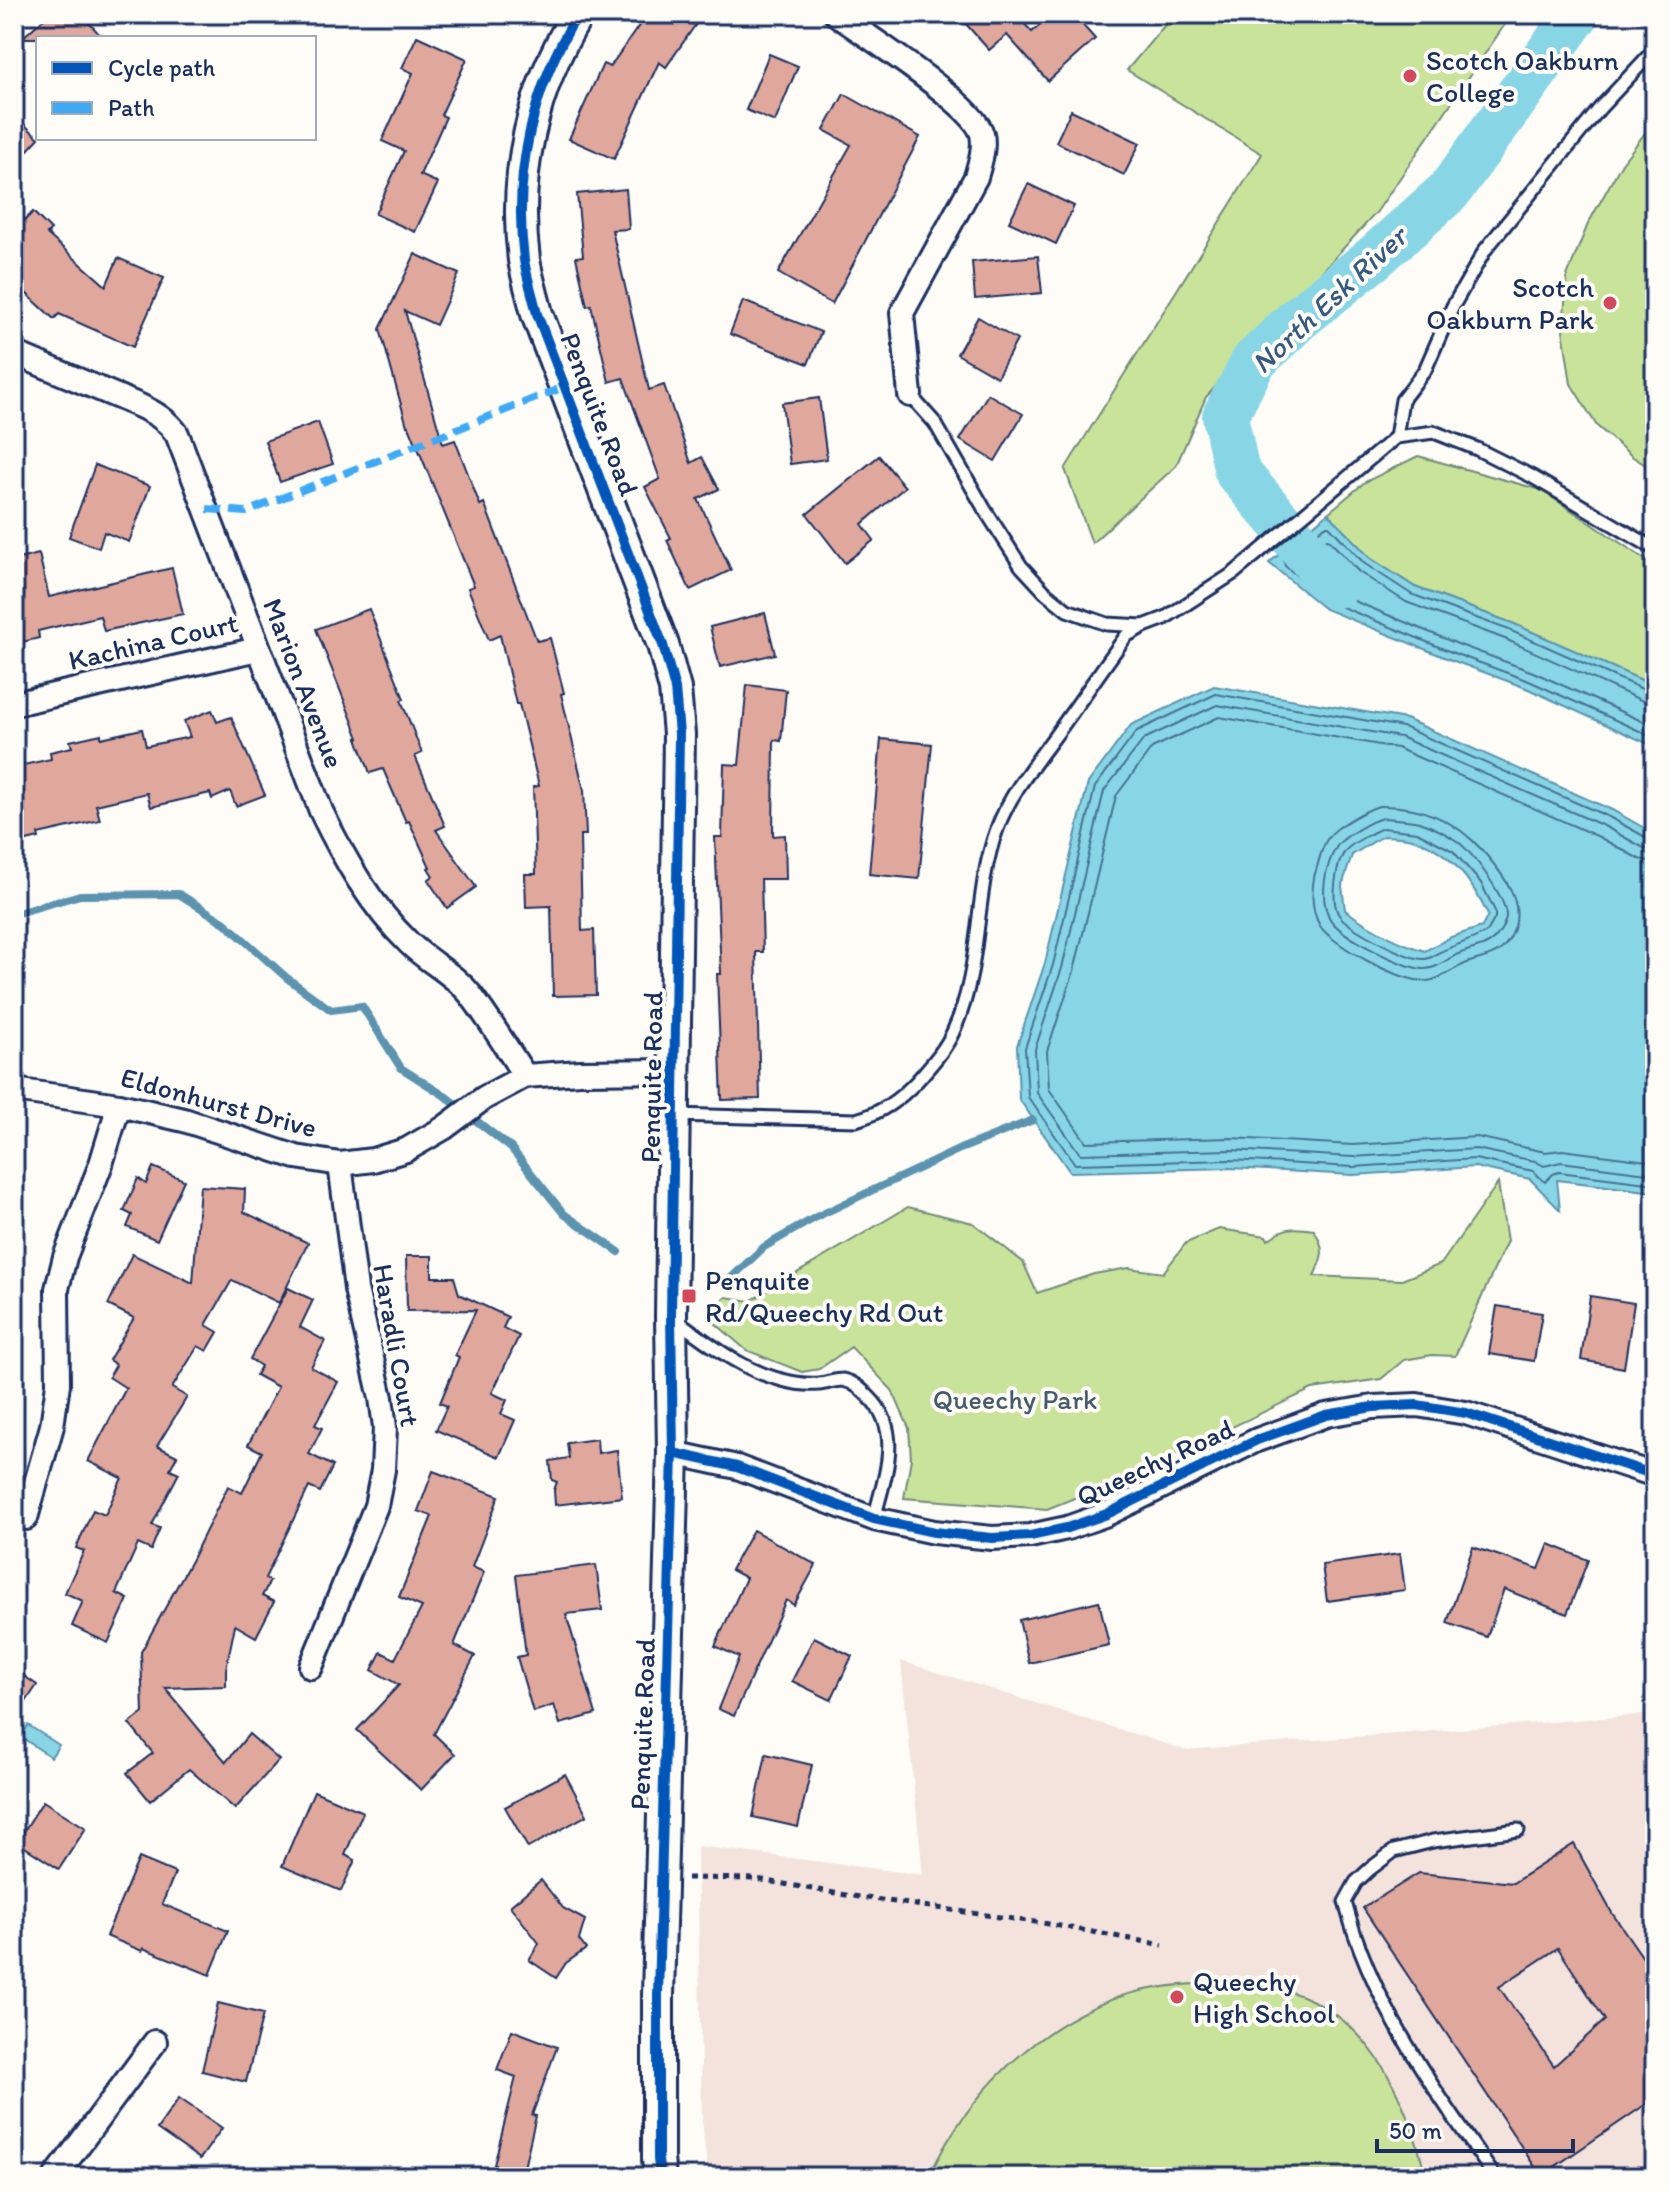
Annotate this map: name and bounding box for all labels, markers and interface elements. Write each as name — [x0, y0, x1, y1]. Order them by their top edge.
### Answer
legend — [36, 36, 316, 140]
place label: Scotch Oakburn College — [1426, 43, 1619, 109]
text: Cycle path — [108, 53, 215, 82]
marker: Scotch Oakburn College — [1401, 67, 1419, 85]
text: Path — [108, 93, 155, 122]
water label: North Esk River — [1243, 216, 1416, 381]
place label: Scotch Oakburn Park — [1426, 270, 1595, 336]
marker: Scotch Oakburn Park — [1601, 294, 1619, 312]
street label: Penquite Road — [553, 327, 647, 501]
street label: Marion Avenue — [256, 593, 352, 773]
street label: Kachina Court — [65, 605, 241, 677]
street label: Penquite Road — [632, 990, 670, 1163]
street label: Eldonhurst Drive — [117, 1060, 321, 1144]
street label: Haradli Court — [366, 1261, 428, 1429]
place label: Penquite Rd/Queechy Rd Out — [705, 1263, 943, 1329]
marker: Penquite Rd/Queechy Rd Out — [680, 1287, 698, 1305]
park label: Queechy Park — [933, 1382, 1097, 1416]
street label: Queechy Road — [1071, 1410, 1240, 1513]
street label: Penquite Road — [622, 1637, 662, 1811]
place label: Queechy High School — [1193, 1964, 1335, 2030]
marker: Queechy High School — [1168, 1988, 1186, 2006]
scale bar — [1377, 2103, 1573, 2153]
text: 50 m — [1389, 2116, 1442, 2145]

